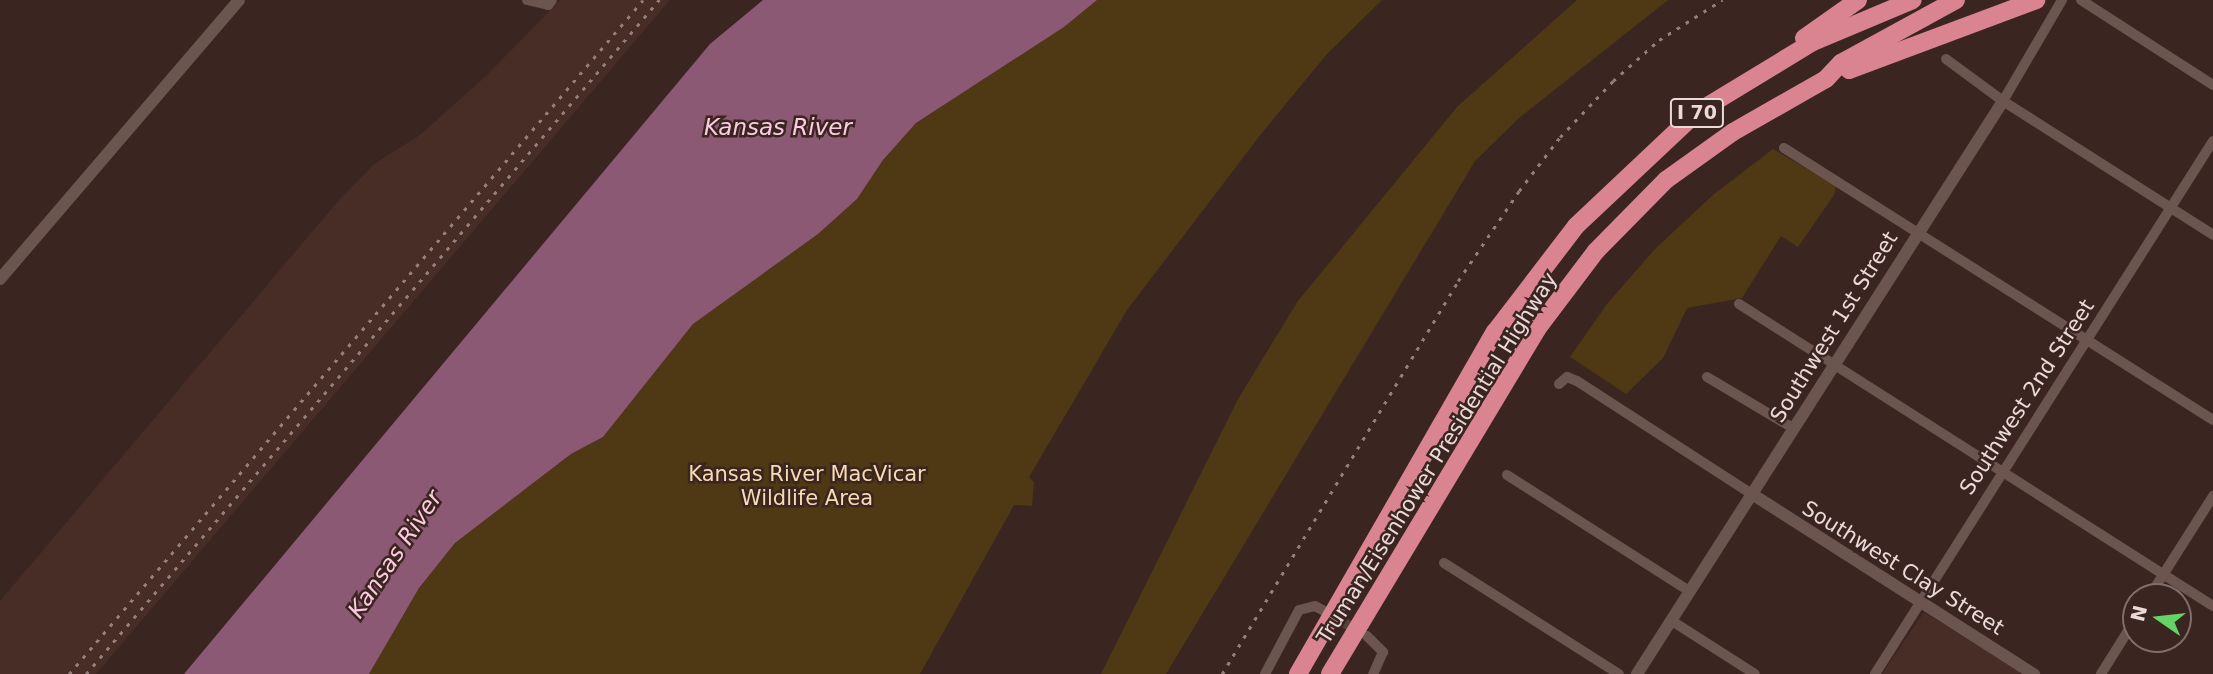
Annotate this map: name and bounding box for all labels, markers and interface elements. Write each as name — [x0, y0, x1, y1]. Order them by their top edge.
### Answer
road number: I 70 — [1669, 97, 1725, 128]
water label: Kansas River — [704, 113, 852, 141]
street label: Southwest 1st Street — [1765, 227, 1903, 427]
street label: Truman/Eisenhower Presidential Highway — [1312, 268, 1562, 648]
street label: Southwest 2nd Street — [1954, 295, 2100, 499]
park label: Kansas River MacVicar Wildlife Area — [688, 461, 926, 511]
water label: Kansas River — [342, 485, 448, 623]
street label: Southwest Clay Street — [1797, 496, 2009, 640]
north arrow — [2122, 583, 2192, 653]
text: N — [2126, 603, 2151, 624]

